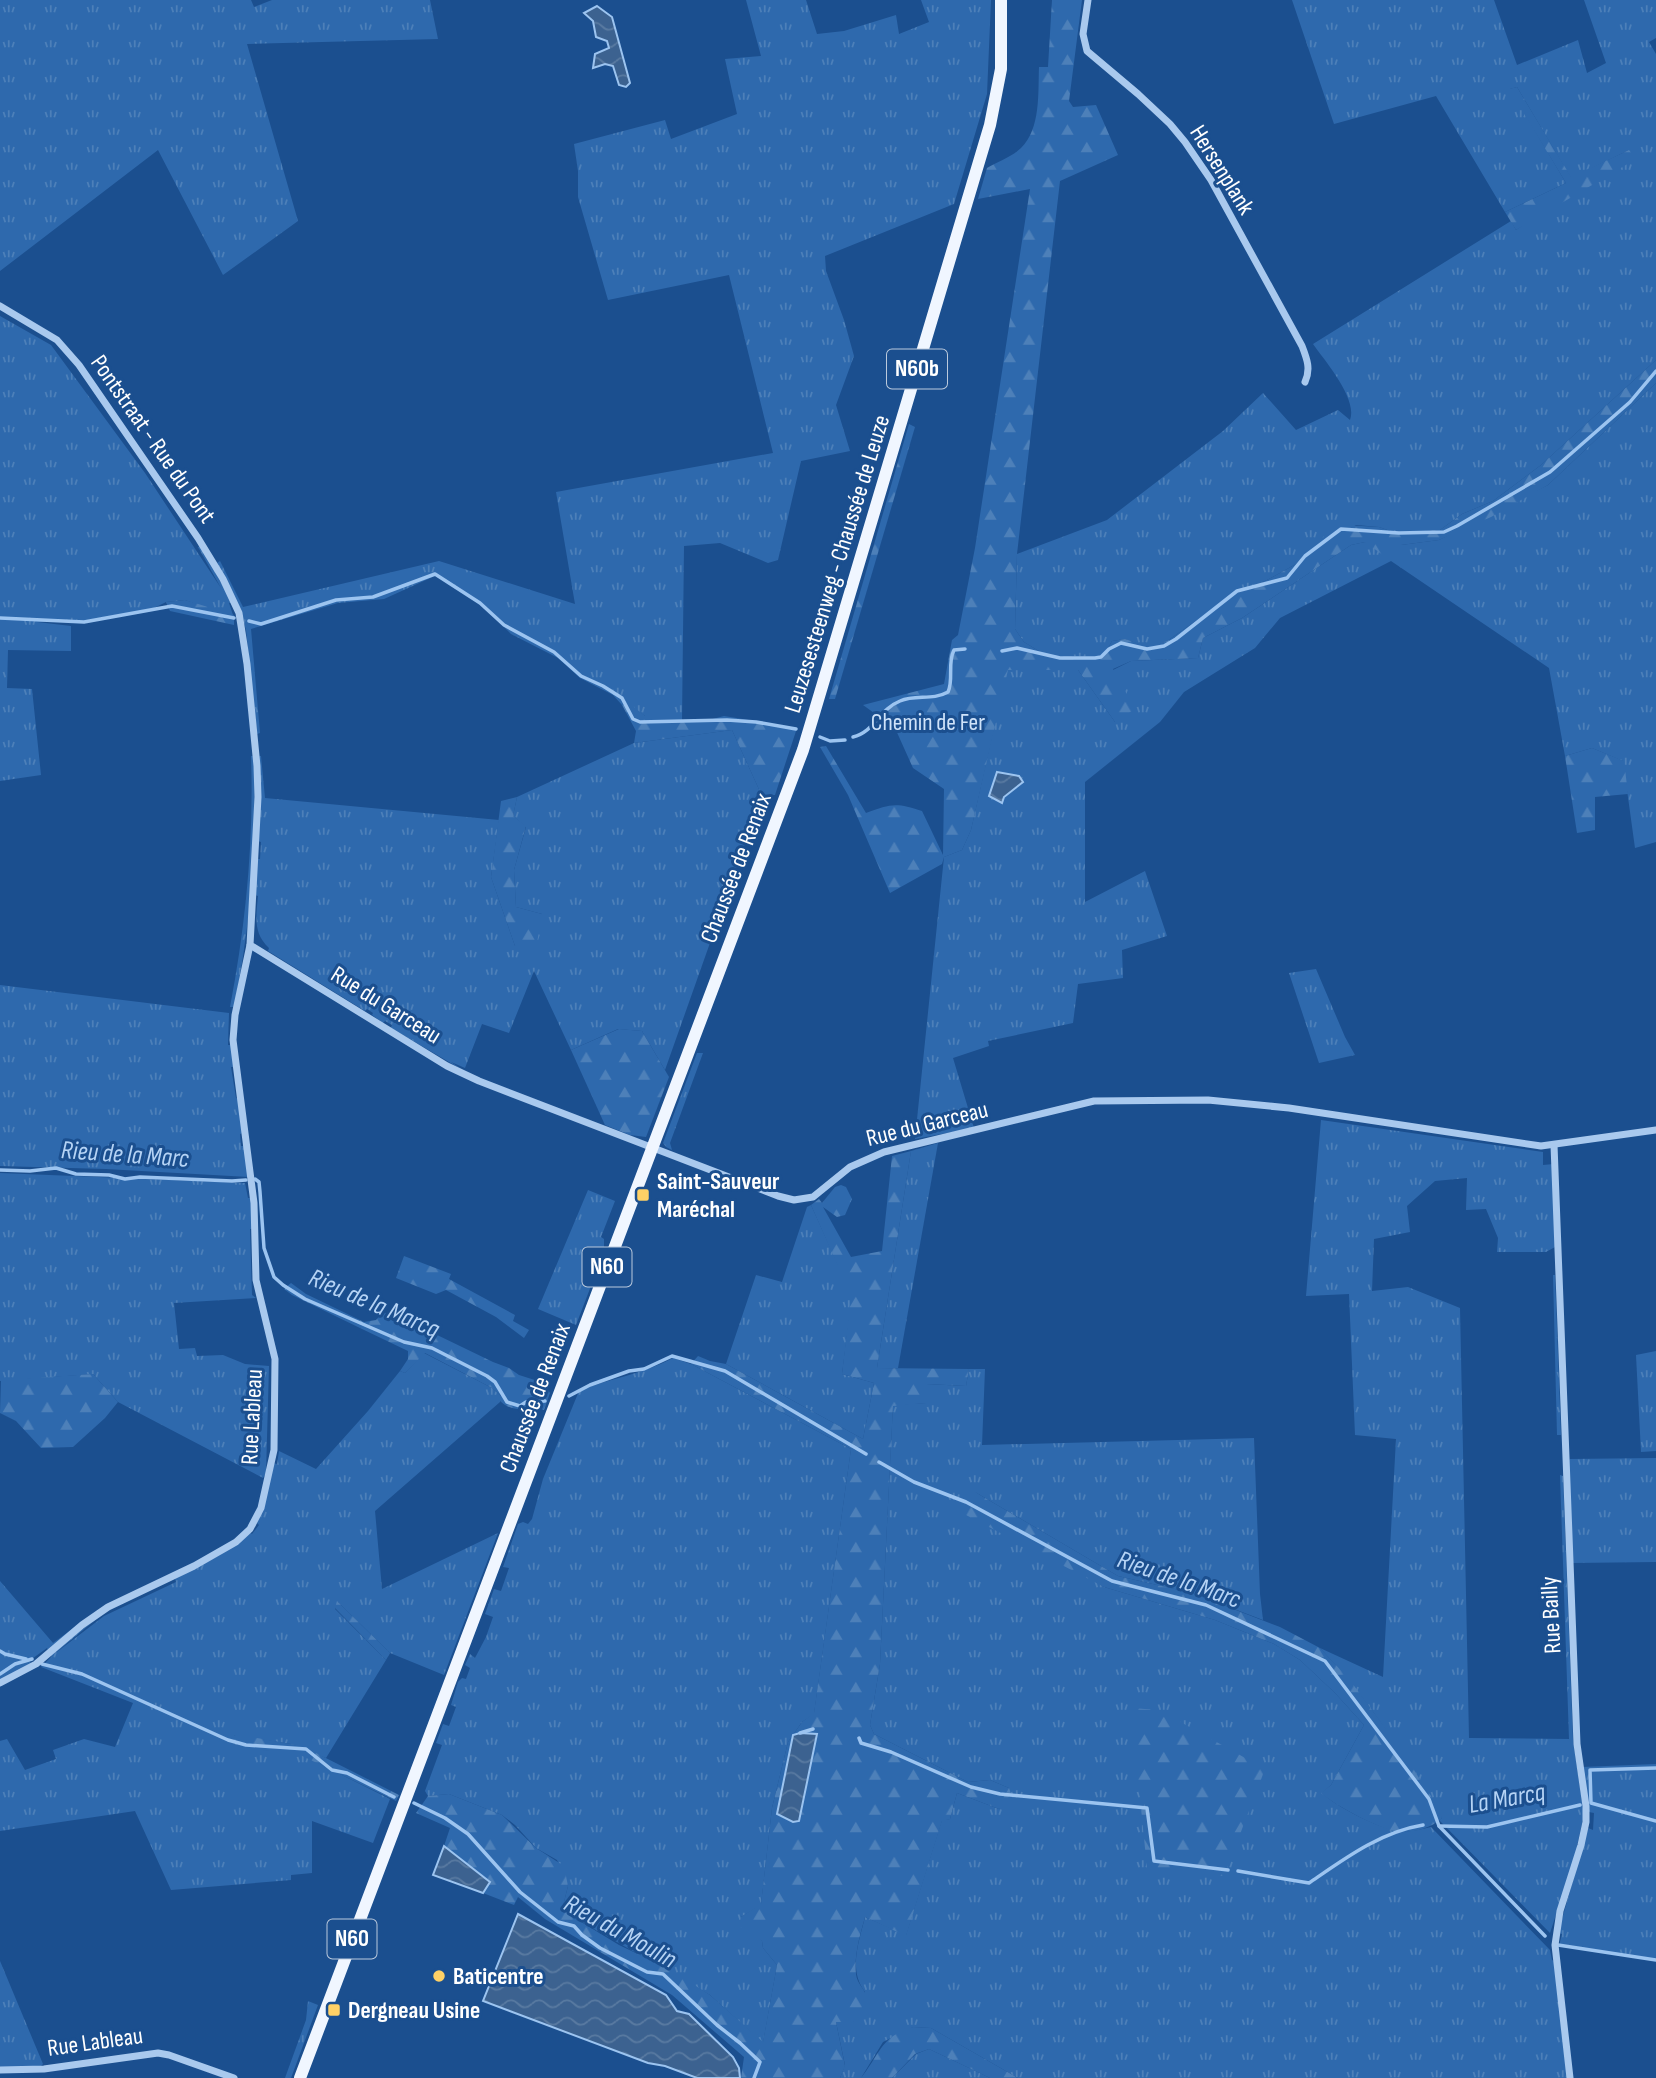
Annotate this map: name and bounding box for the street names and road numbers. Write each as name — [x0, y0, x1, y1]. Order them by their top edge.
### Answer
street label: Hersenplank — [1183, 120, 1261, 220]
street label: Pontstraat - Rue du Pont — [84, 349, 222, 529]
road number: N60b — [887, 350, 947, 388]
street label: Leuzesesteenweg - Chaussée de Leuze — [778, 412, 896, 716]
street label: Chaussée de Renaix — [694, 789, 778, 947]
street label: Rue du Garceau — [326, 960, 446, 1050]
street label: Rue du Garceau — [863, 1095, 991, 1153]
road number: N60 — [582, 1248, 632, 1286]
street label: Chaussée de Renaix — [493, 1319, 577, 1477]
street label: Rue Lableau — [235, 1368, 269, 1466]
street label: Rue Bailly — [1534, 1576, 1568, 1654]
road number: N60 — [328, 1920, 376, 1958]
street label: Rue Lableau — [45, 2021, 145, 2063]

